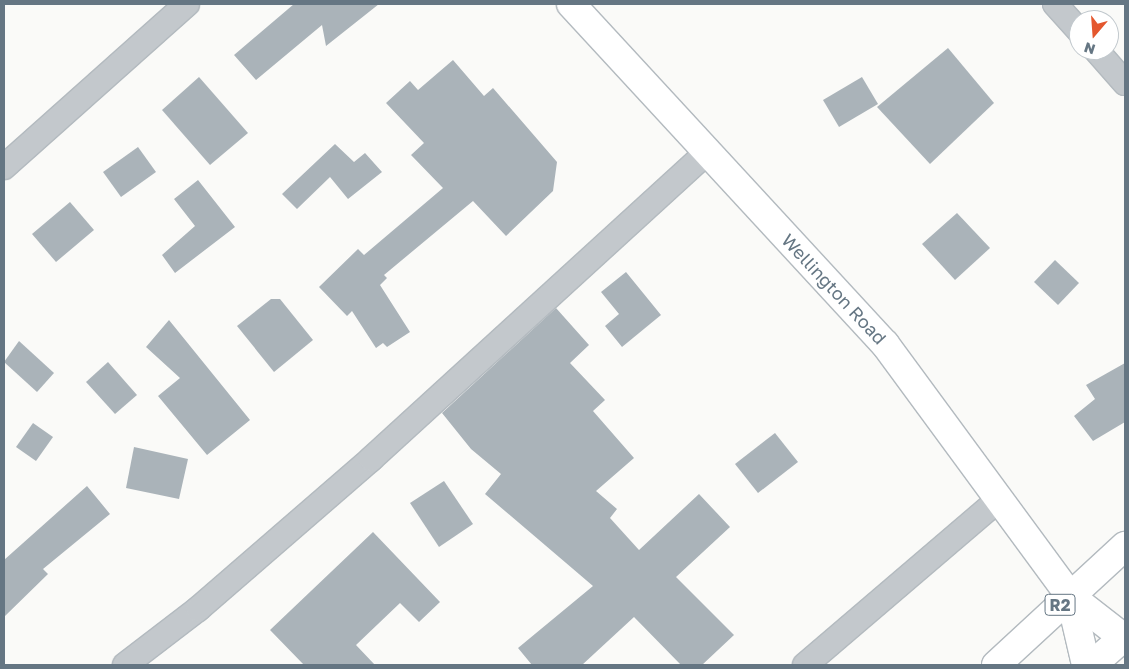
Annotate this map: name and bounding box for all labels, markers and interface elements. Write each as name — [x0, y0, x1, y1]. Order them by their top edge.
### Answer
north arrow — [1069, 10, 1119, 60]
text: N — [1082, 39, 1097, 59]
street label: Wellington Road — [777, 229, 891, 349]
road number: R2 — [1044, 592, 1076, 618]

